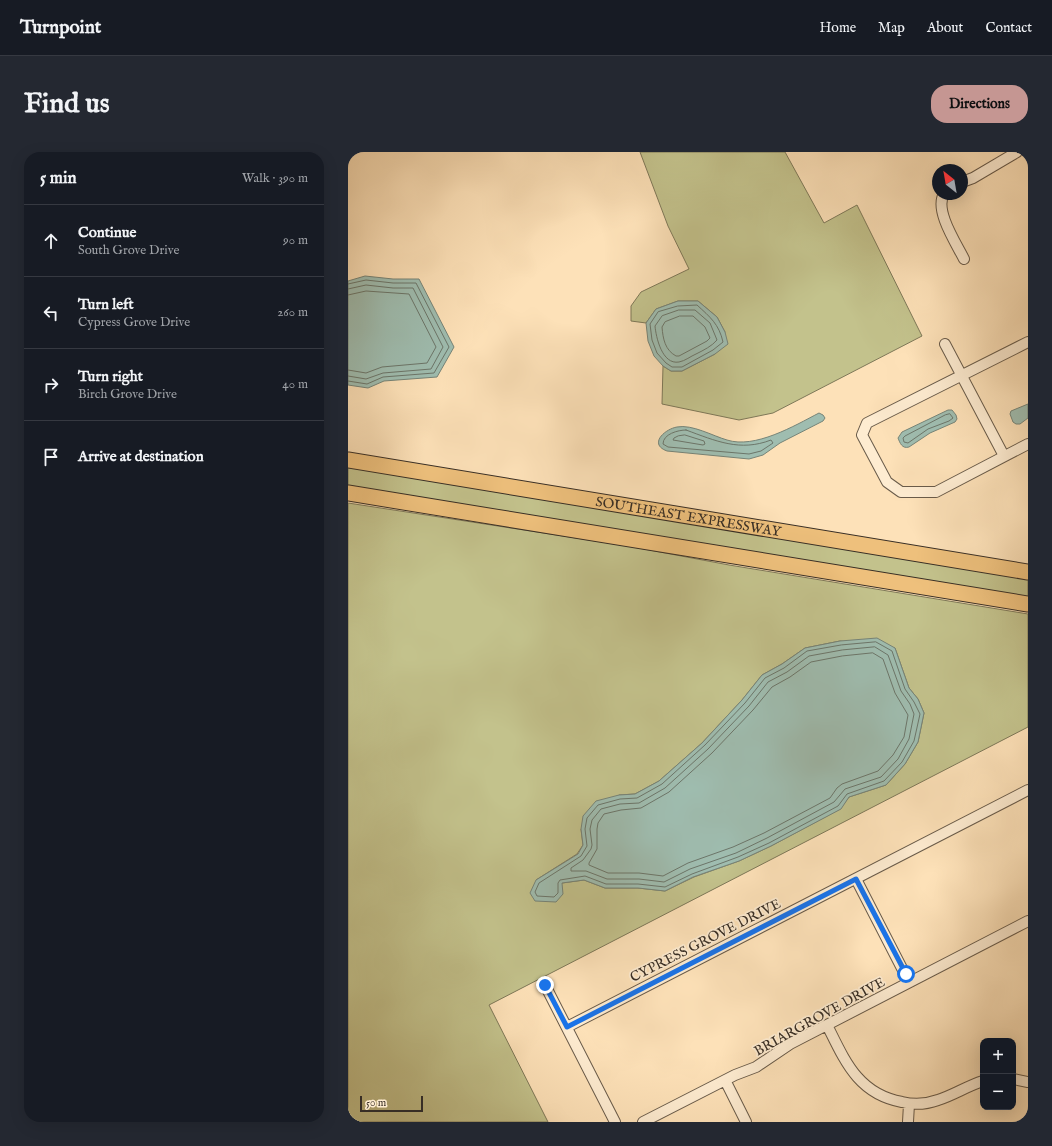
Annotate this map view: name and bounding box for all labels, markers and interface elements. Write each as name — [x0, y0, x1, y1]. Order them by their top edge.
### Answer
text: Turnpoint — [20, 16, 101, 40]
text: Home — [820, 19, 856, 37]
text: Map — [878, 19, 905, 37]
text: About — [927, 19, 963, 37]
text: Contact — [985, 19, 1032, 37]
button: Directions — [931, 85, 1028, 123]
text: Find us — [24, 87, 110, 122]
north arrow — [932, 164, 968, 200]
text: 5 min — [40, 168, 77, 189]
text: Walk · 390 m — [242, 170, 308, 187]
text: Continue — [78, 223, 136, 242]
icon: ahead — [40, 230, 62, 252]
text: 90 m — [283, 232, 308, 249]
text: South Grove Drive — [78, 242, 179, 259]
text: Turn left — [78, 295, 134, 314]
icon: left — [40, 302, 62, 324]
text: 260 m — [277, 304, 308, 321]
text: Cypress Grove Drive — [78, 314, 190, 331]
text: Turn right — [78, 367, 143, 386]
icon: right — [40, 374, 62, 396]
text: 40 m — [282, 376, 308, 393]
text: Birch Grove Drive — [78, 386, 177, 403]
icon: arrive — [40, 446, 62, 468]
text: Arrive at destination — [78, 447, 204, 466]
street label: SOUTHEAST EXPRESSWAY — [594, 493, 784, 541]
street label: CYPRESS GROVE DRIVE — [627, 895, 784, 987]
route start — [897, 965, 915, 983]
street label: BRIARGROVE DRIVE — [751, 973, 888, 1060]
route end — [536, 976, 554, 994]
map controls — [980, 1038, 1016, 1110]
button: + — [980, 1038, 1016, 1074]
button: − — [980, 1074, 1016, 1110]
scale bar — [360, 1094, 423, 1113]
text: 50 m — [366, 1096, 386, 1110]

